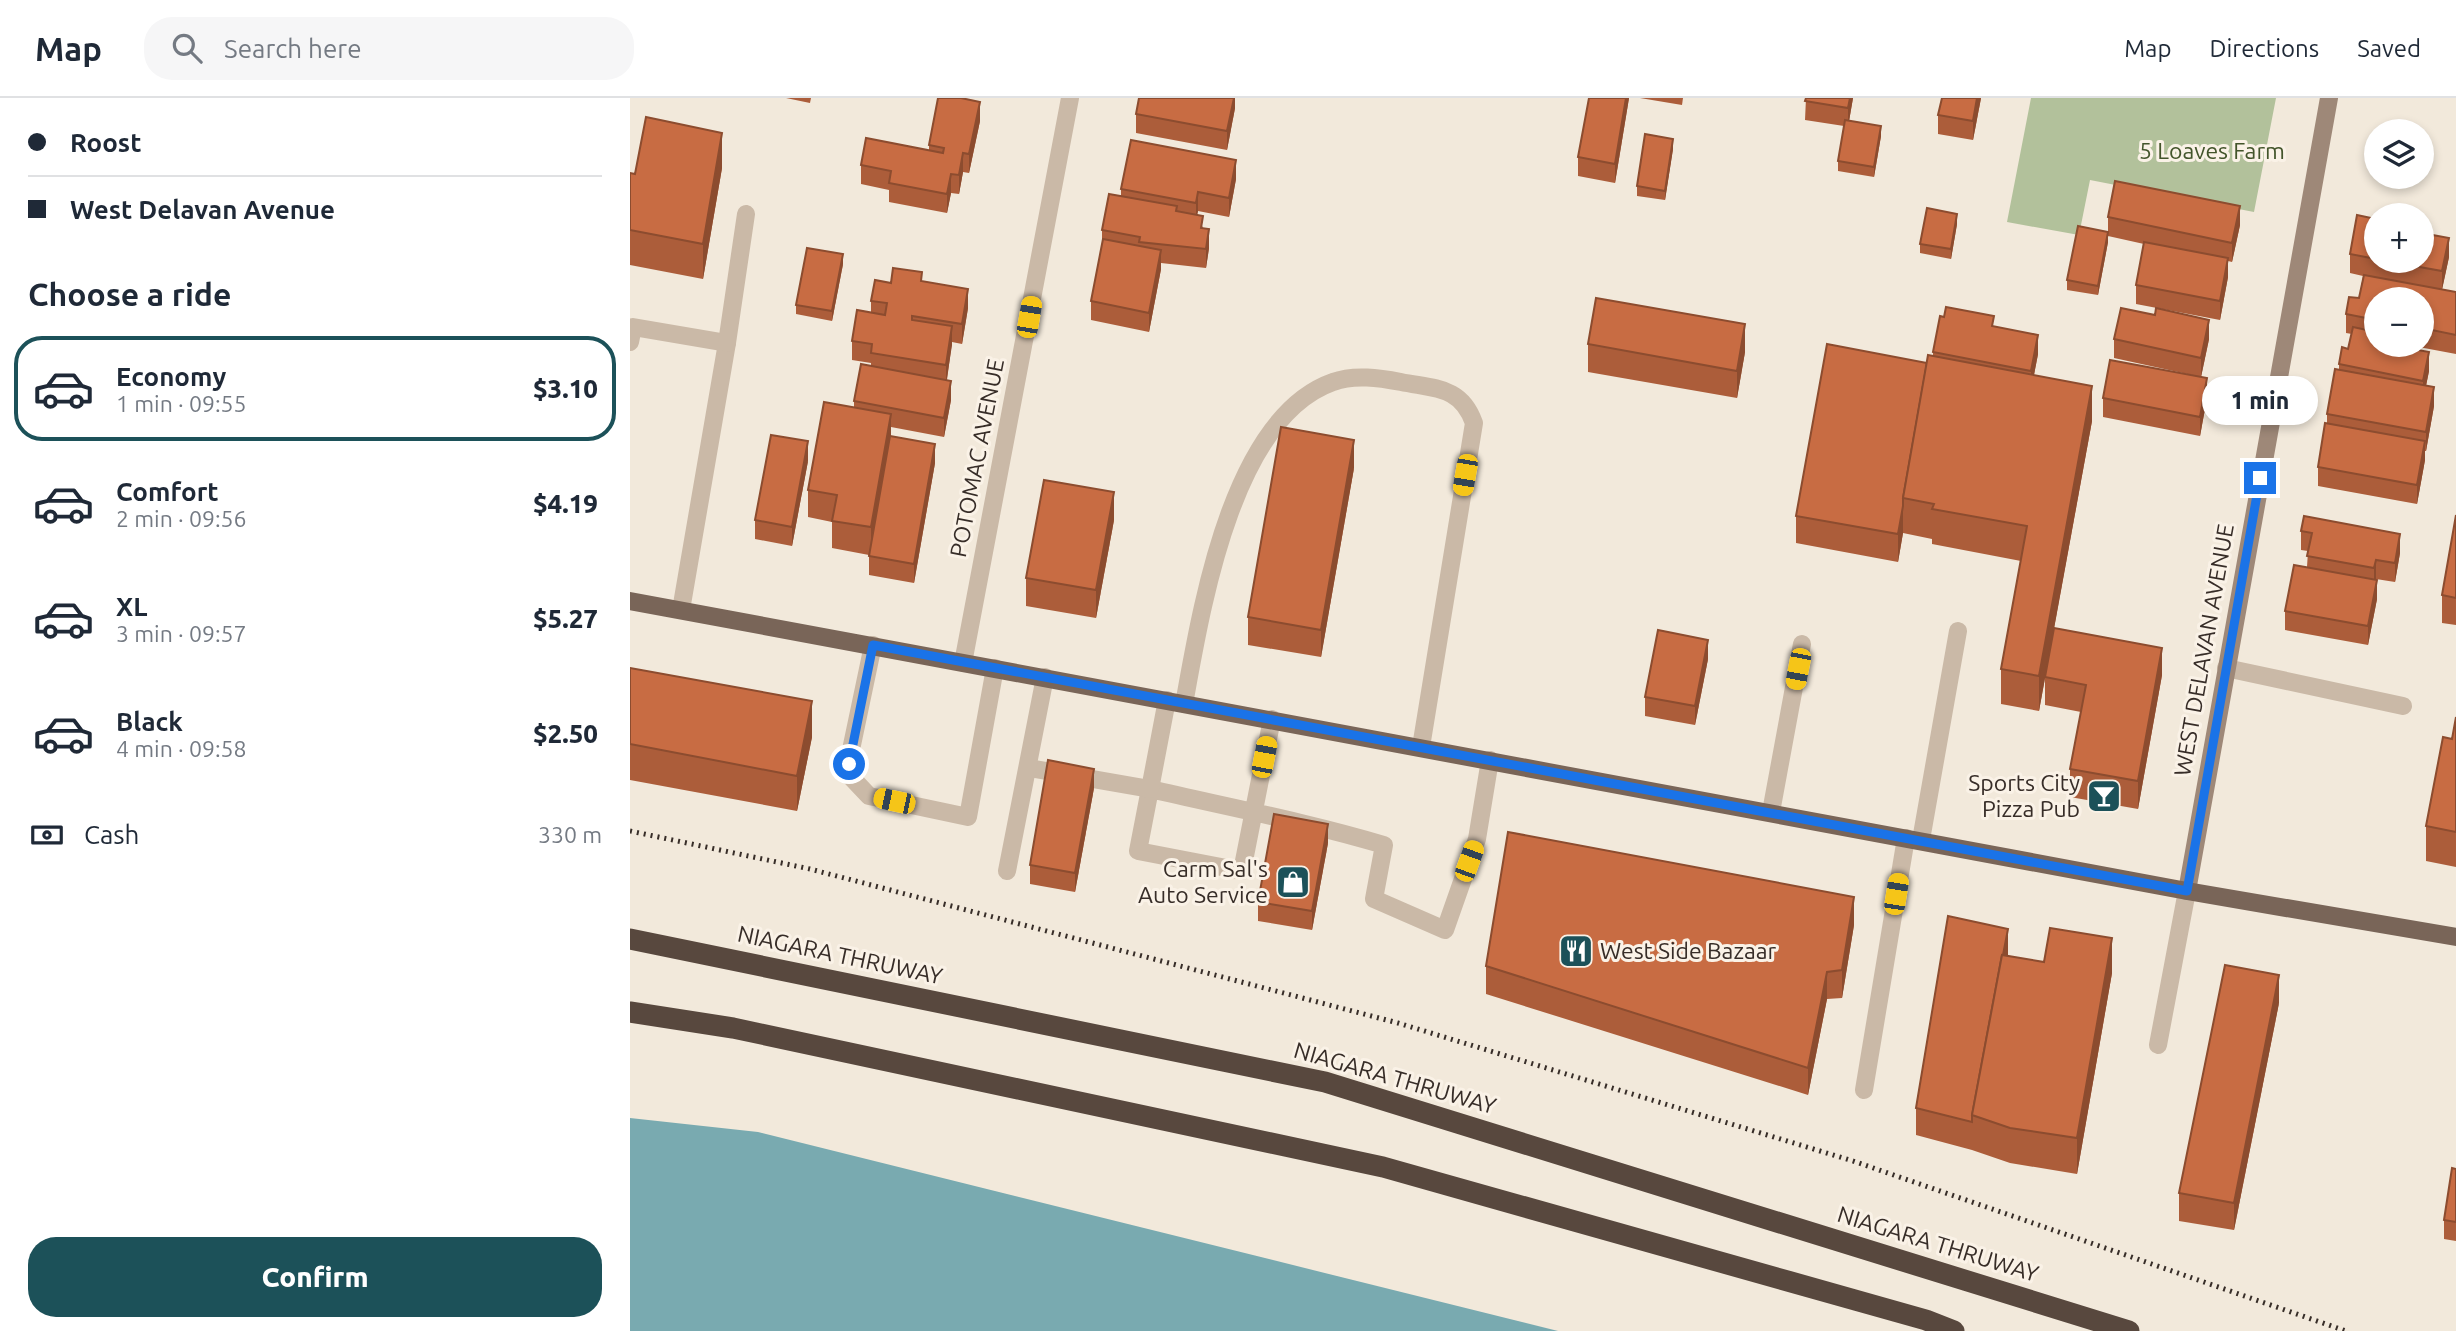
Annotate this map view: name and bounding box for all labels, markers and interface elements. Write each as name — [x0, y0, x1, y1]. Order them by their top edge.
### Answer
search box — [144, 17, 634, 80]
icon: search — [168, 29, 206, 67]
text: Map — [35, 30, 102, 67]
text: Search here — [224, 34, 362, 63]
text: Map — [2124, 35, 2171, 62]
text: Directions — [2209, 35, 2319, 62]
text: Saved — [2357, 35, 2421, 62]
map controls — [2364, 119, 2434, 357]
button: layers — [2364, 119, 2434, 189]
text: Roost — [70, 128, 141, 157]
park label: 5 Loaves Farm — [2139, 138, 2285, 163]
text: West Delavan Avenue — [70, 195, 335, 224]
button: + — [2364, 203, 2434, 273]
text: Choose a ride — [28, 276, 231, 312]
button: − — [2364, 287, 2434, 357]
car — [1016, 294, 1043, 340]
street label: POTOMAC AVENUE — [945, 356, 1008, 559]
icon: car — [32, 357, 95, 420]
text: Economy — [116, 362, 226, 391]
text: $3.10 — [533, 374, 598, 403]
callout: 1 min — [2202, 376, 2318, 426]
text: 1 min — [2231, 388, 2289, 413]
text: 1 min · 09:55 — [116, 391, 247, 416]
car — [1452, 452, 1479, 498]
route end — [2244, 462, 2276, 494]
icon: car — [32, 472, 95, 535]
text: Comfort — [116, 477, 219, 506]
text: $4.19 — [533, 489, 598, 518]
text: 2 min · 09:56 — [116, 506, 247, 531]
street label: WEST DELAVAN AVENUE — [2169, 522, 2238, 778]
icon: car — [32, 587, 95, 650]
text: XL — [116, 592, 147, 621]
text: $5.27 — [533, 604, 598, 633]
text: 3 min · 09:57 — [116, 621, 247, 646]
car — [1784, 646, 1813, 692]
icon: car — [32, 702, 95, 765]
text: Black — [116, 707, 183, 736]
text: $2.50 — [533, 719, 598, 748]
car — [1250, 734, 1279, 780]
text: 4 min · 09:58 — [116, 736, 247, 761]
route start — [833, 748, 865, 780]
place label: Sports City Pizza Pub — [1968, 770, 2080, 821]
bar icon: Sports City Pizza Pub — [2085, 777, 2123, 815]
car — [872, 786, 917, 816]
icon: cash — [28, 816, 66, 854]
text: Cash — [84, 820, 139, 849]
text: 330 m — [538, 822, 602, 847]
car — [1452, 838, 1487, 884]
place label: Carm Sal's Auto Service — [1138, 856, 1268, 907]
shop icon: Carm Sal's Auto Service — [1274, 863, 1312, 901]
car — [1883, 872, 1910, 916]
street label: NIAGARA THRUWAY — [735, 921, 946, 989]
restaurant icon: West Side Bazaar — [1557, 932, 1595, 970]
place label: West Side Bazaar — [1600, 938, 1777, 963]
street label: NIAGARA THRUWAY — [1291, 1037, 1500, 1119]
street label: NIAGARA THRUWAY — [1835, 1201, 2042, 1286]
button: Confirm — [28, 1237, 602, 1317]

